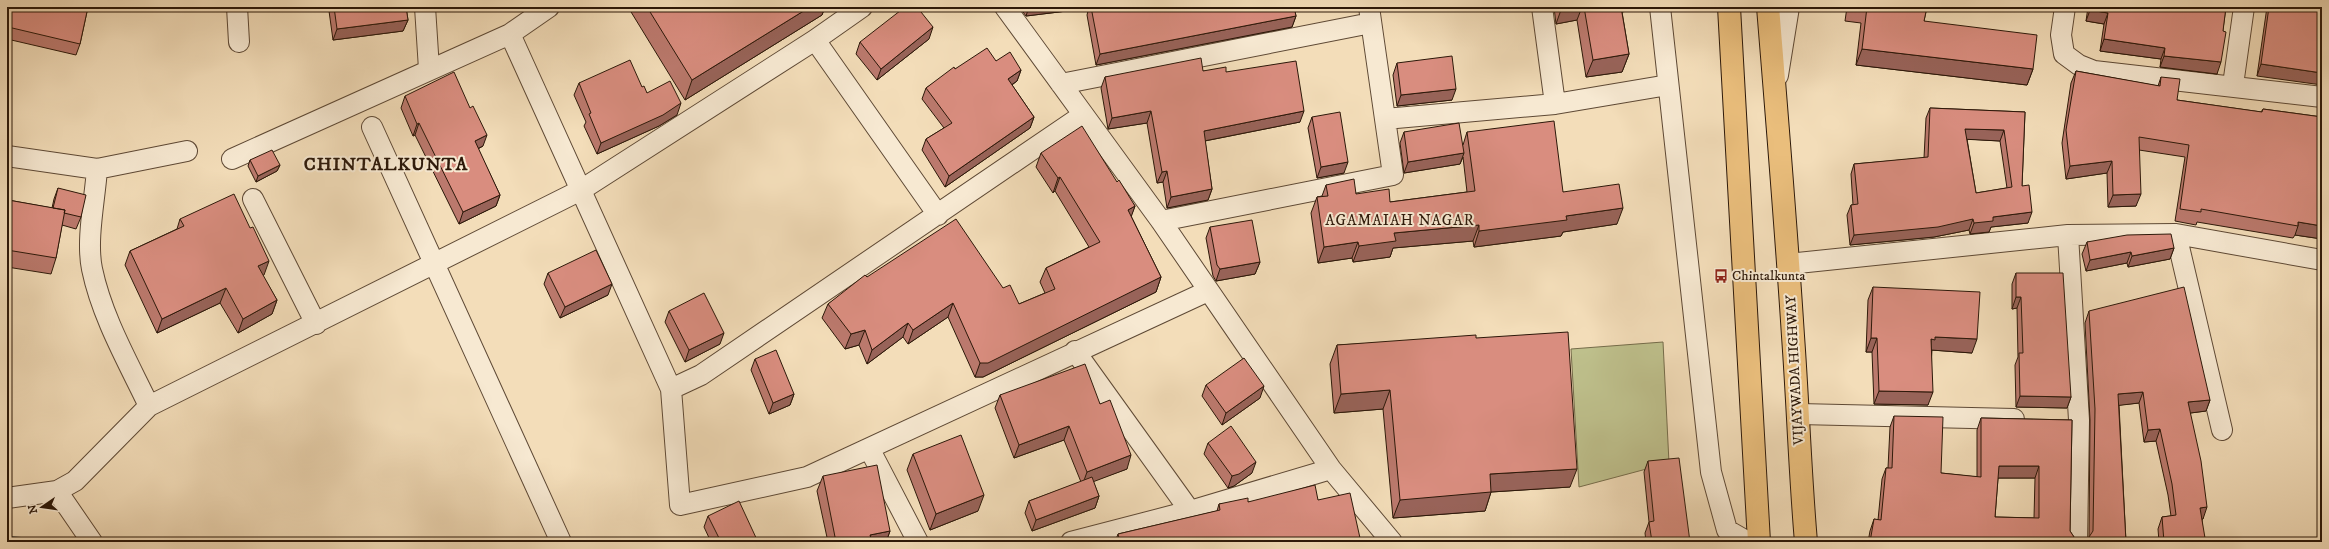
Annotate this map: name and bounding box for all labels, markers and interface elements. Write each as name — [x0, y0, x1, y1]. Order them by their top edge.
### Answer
district label: CHINTALKUNTA — [304, 154, 468, 176]
district label: AGAMAIAH NAGAR — [1325, 211, 1475, 230]
place label: Chintalkunta — [1732, 267, 1805, 285]
bus stop icon: Chintalkunta — [1713, 268, 1729, 284]
street label: VIJAYWADA HIGHWAY — [1782, 294, 1808, 446]
north arrow — [22, 487, 62, 527]
text: N — [25, 503, 41, 515]

